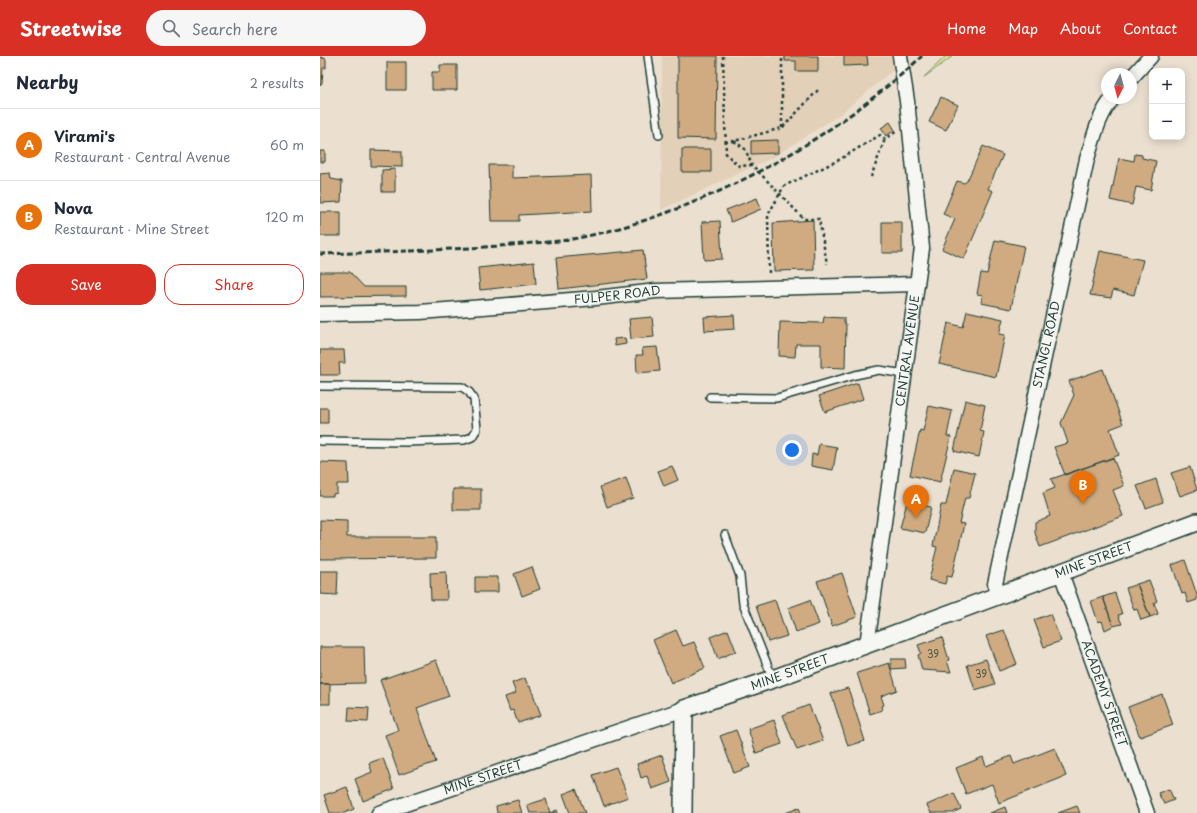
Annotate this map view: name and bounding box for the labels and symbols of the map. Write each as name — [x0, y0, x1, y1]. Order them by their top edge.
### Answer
north arrow — [1101, 68, 1137, 104]
street label: FULPER ROAD — [573, 281, 661, 308]
street label: CENTRAL AVENUE — [890, 294, 923, 407]
street label: STANGL ROAD — [1028, 299, 1064, 390]
your location — [782, 440, 802, 460]
pin: B — [1070, 471, 1096, 504]
pin: A — [903, 485, 929, 518]
street label: MINE STREET — [1052, 536, 1136, 582]
street label: ACADEMY STREET — [1078, 637, 1133, 750]
house number: 39 — [927, 646, 939, 661]
street label: MINE STREET — [748, 649, 832, 694]
house number: 39 — [975, 666, 987, 681]
street label: MINE STREET — [441, 755, 525, 798]

